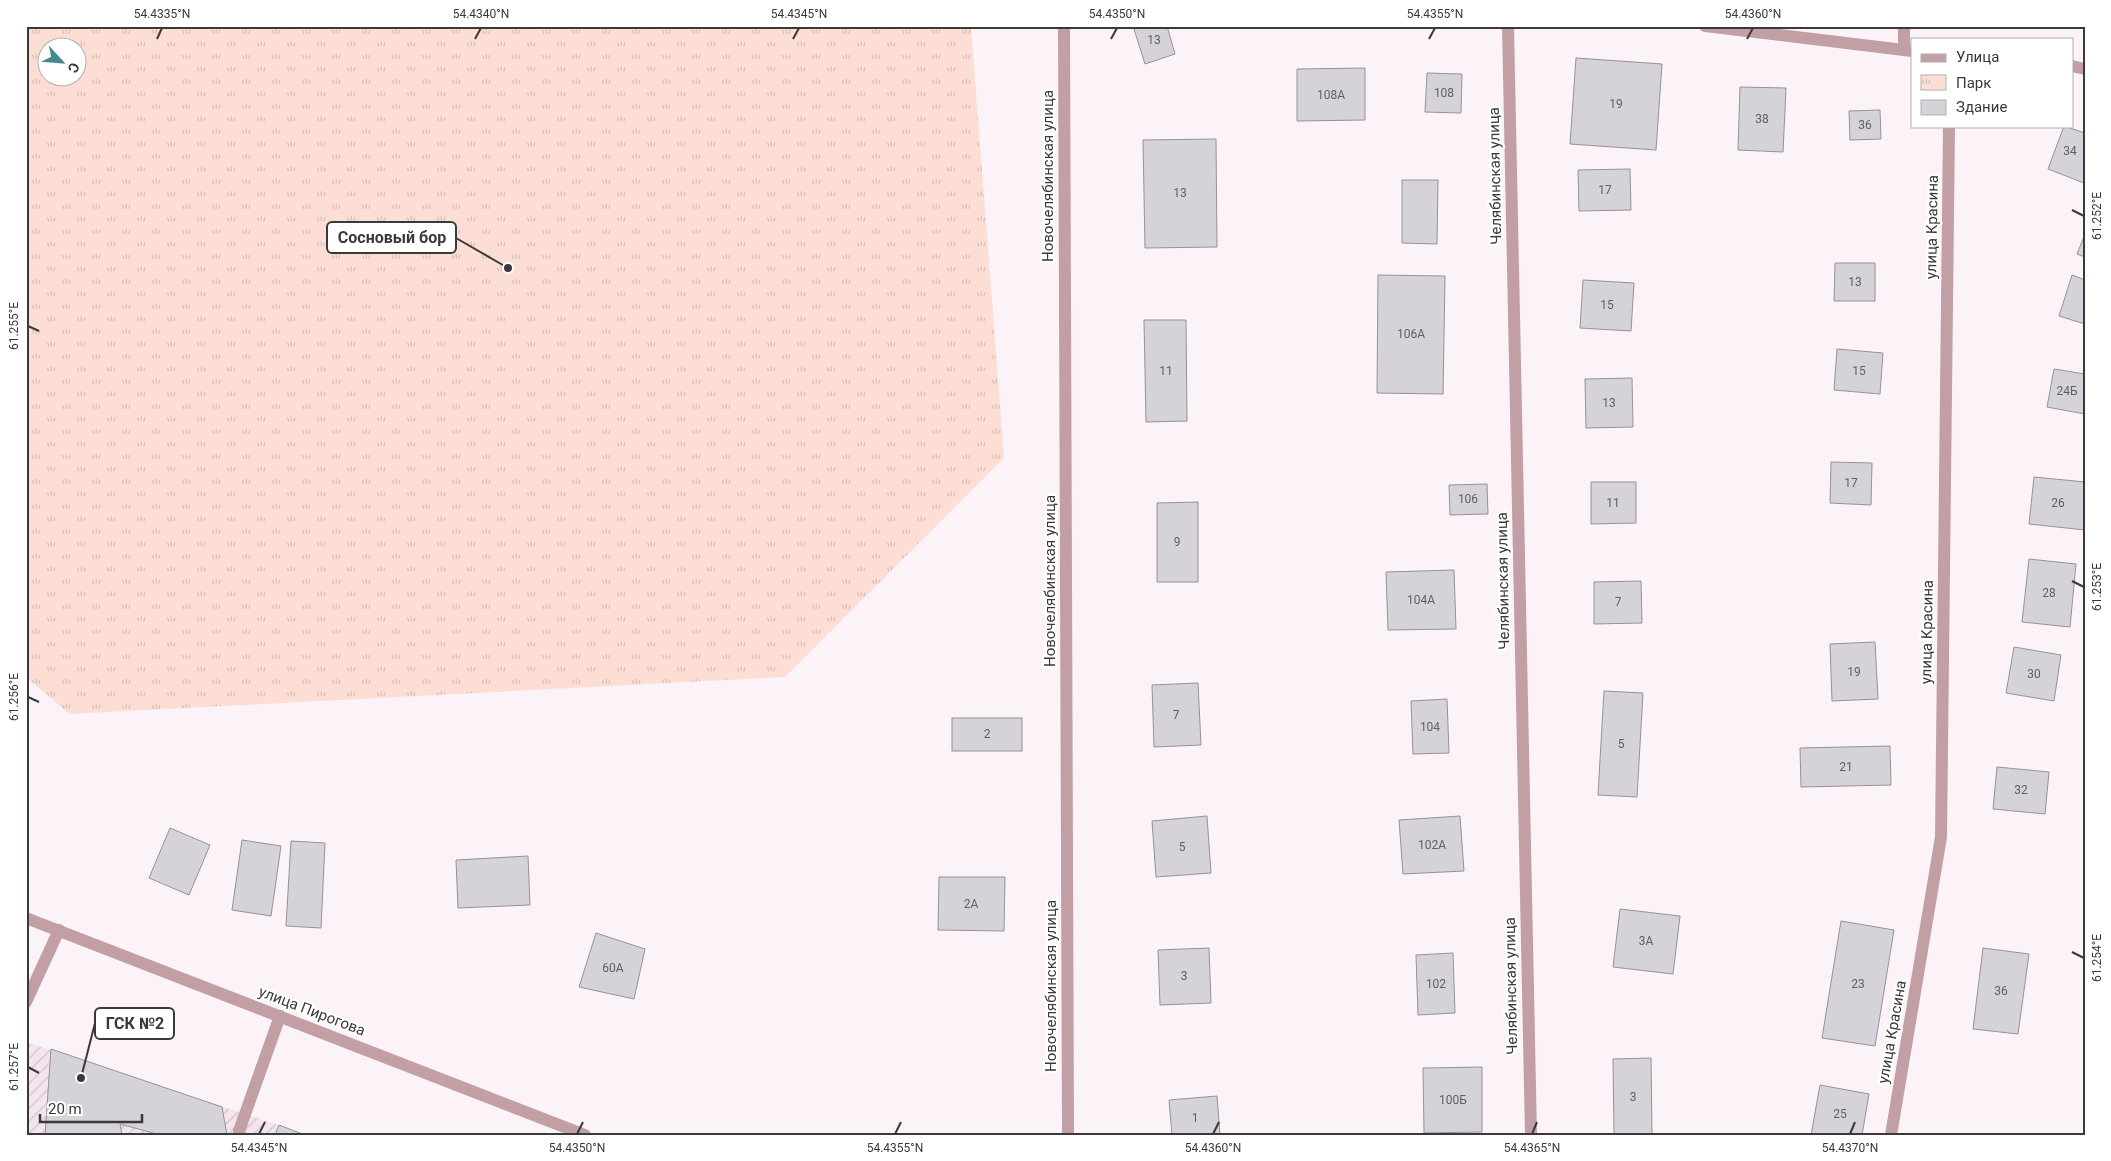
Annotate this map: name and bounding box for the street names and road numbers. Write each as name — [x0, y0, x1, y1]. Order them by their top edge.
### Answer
street label: Новочелябинская улица — [1039, 90, 1057, 262]
street label: Челябинская улица — [1485, 107, 1505, 245]
street label: улица Красина — [1922, 175, 1942, 279]
street label: Новочелябинская улица — [1041, 495, 1059, 667]
street label: Челябинская улица — [1493, 512, 1513, 650]
street label: улица Красина — [1917, 580, 1937, 684]
street label: Новочелябинская улица — [1042, 900, 1060, 1072]
street label: Челябинская улица — [1501, 917, 1521, 1055]
street label: улица Красина — [1874, 979, 1910, 1085]
street label: улица Пирогова — [256, 982, 368, 1040]

